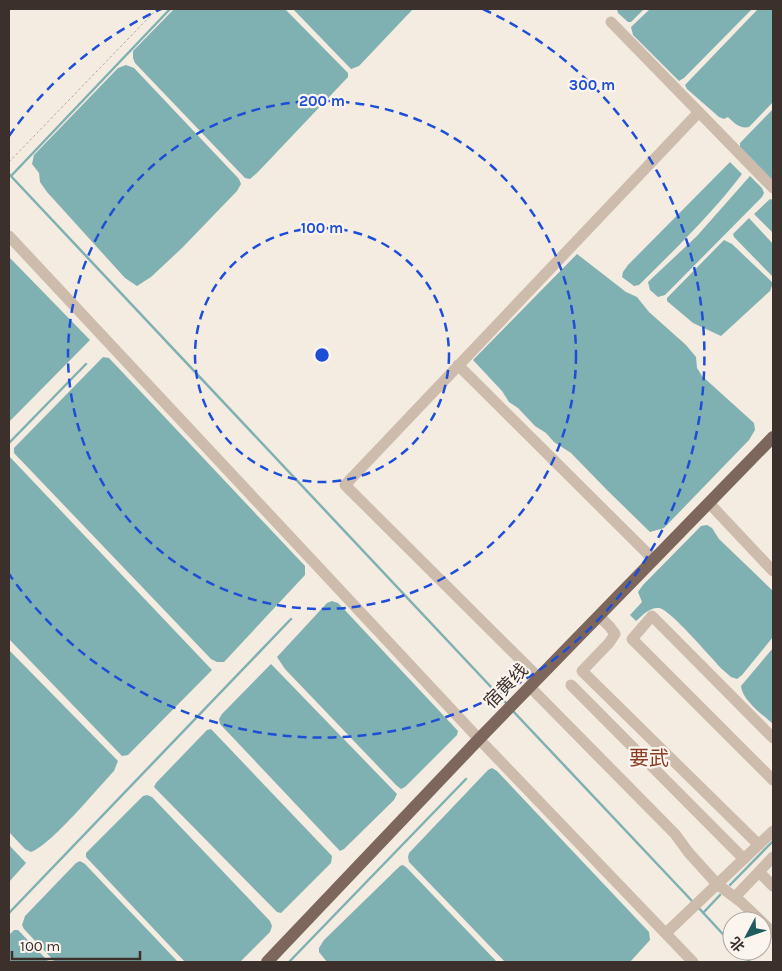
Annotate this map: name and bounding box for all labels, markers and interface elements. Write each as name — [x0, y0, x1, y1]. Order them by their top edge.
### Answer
text: 300 m — [569, 76, 615, 94]
text: 200 m — [299, 92, 345, 110]
text: 100 m — [301, 219, 343, 237]
centre of rings — [313, 346, 331, 364]
street label: 宿黄线 — [479, 659, 533, 713]
district label: 要武 — [629, 747, 669, 770]
north arrow — [722, 911, 772, 961]
scale bar — [12, 928, 140, 960]
text: 北 — [727, 933, 749, 955]
text: 100 m — [20, 937, 60, 955]

